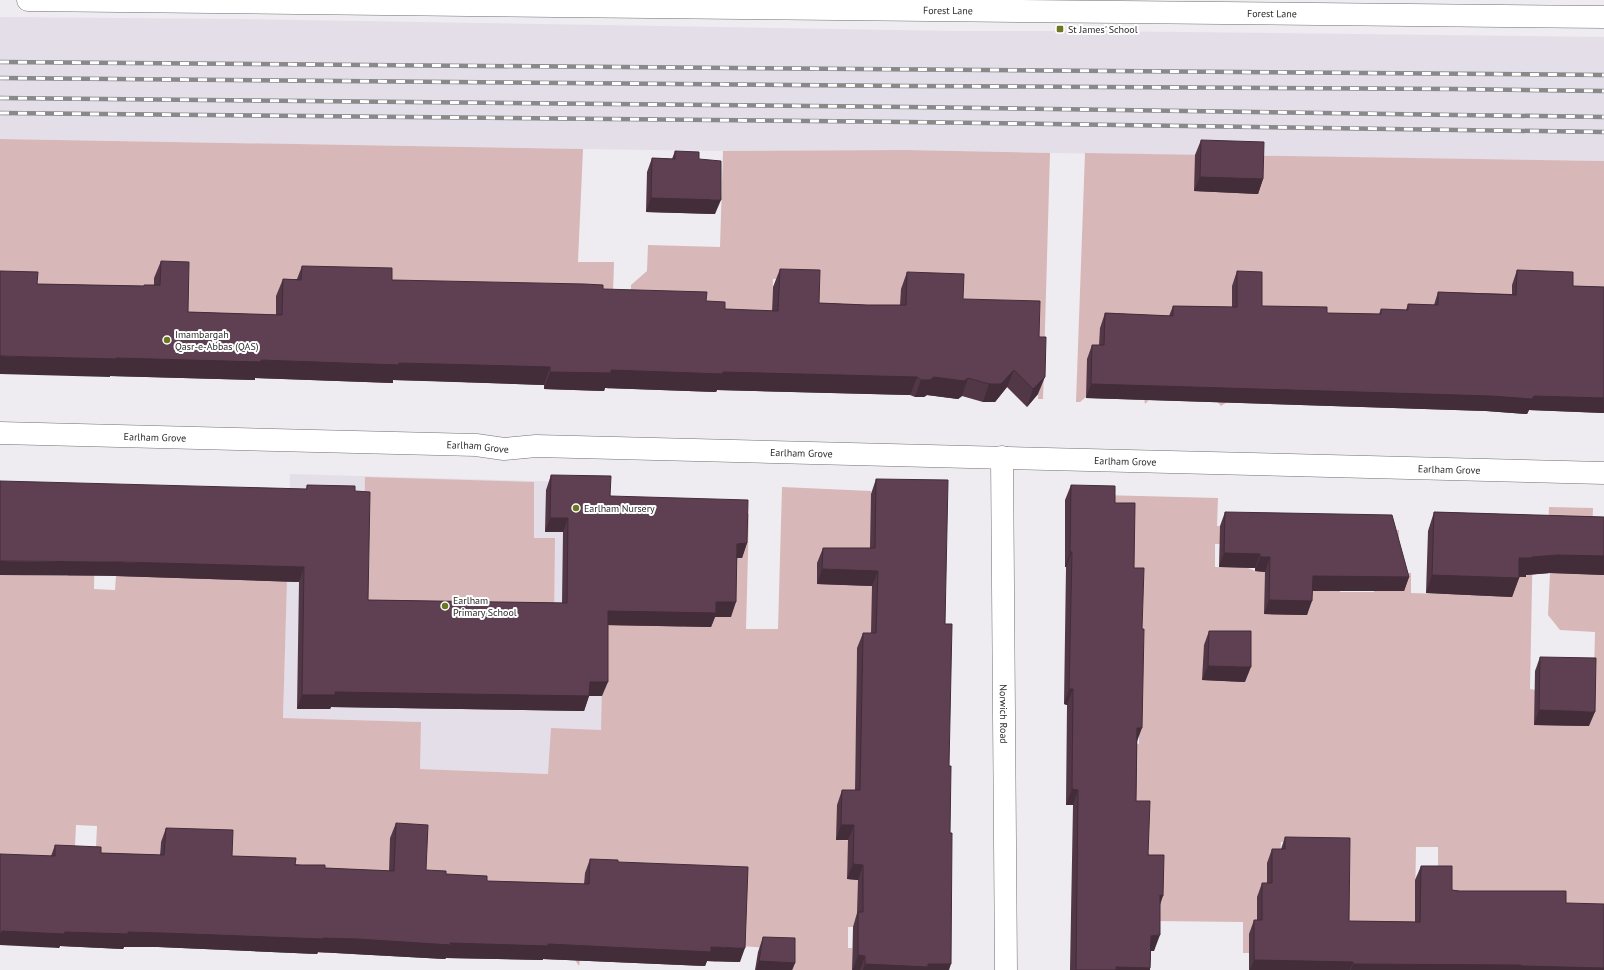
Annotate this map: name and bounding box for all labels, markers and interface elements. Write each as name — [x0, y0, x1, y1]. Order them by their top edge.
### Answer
street label: Forest Lane — [923, 3, 973, 17]
street label: Forest Lane — [1247, 6, 1297, 20]
place label: St James' School — [1068, 23, 1138, 36]
marker: St James' School — [1055, 24, 1065, 34]
place label: Imambargah Qasr-e-Abbas (QAS) — [175, 328, 259, 353]
marker: Imambargah Qasr-e-Abbas (QAS) — [162, 335, 172, 345]
street label: Earlham Grove — [124, 430, 186, 444]
street label: Earlham Grove — [446, 438, 509, 455]
street label: Earlham Grove — [770, 445, 833, 460]
street label: Earlham Grove — [1094, 454, 1157, 468]
street label: Earlham Grove — [1418, 462, 1481, 476]
place label: Earlham Nursery — [584, 502, 655, 515]
marker: Earlham Nursery — [571, 503, 581, 513]
place label: Earlham Primary School — [453, 594, 517, 619]
marker: Earlham Primary School — [440, 601, 450, 611]
street label: Norwich Road — [997, 684, 1011, 744]

